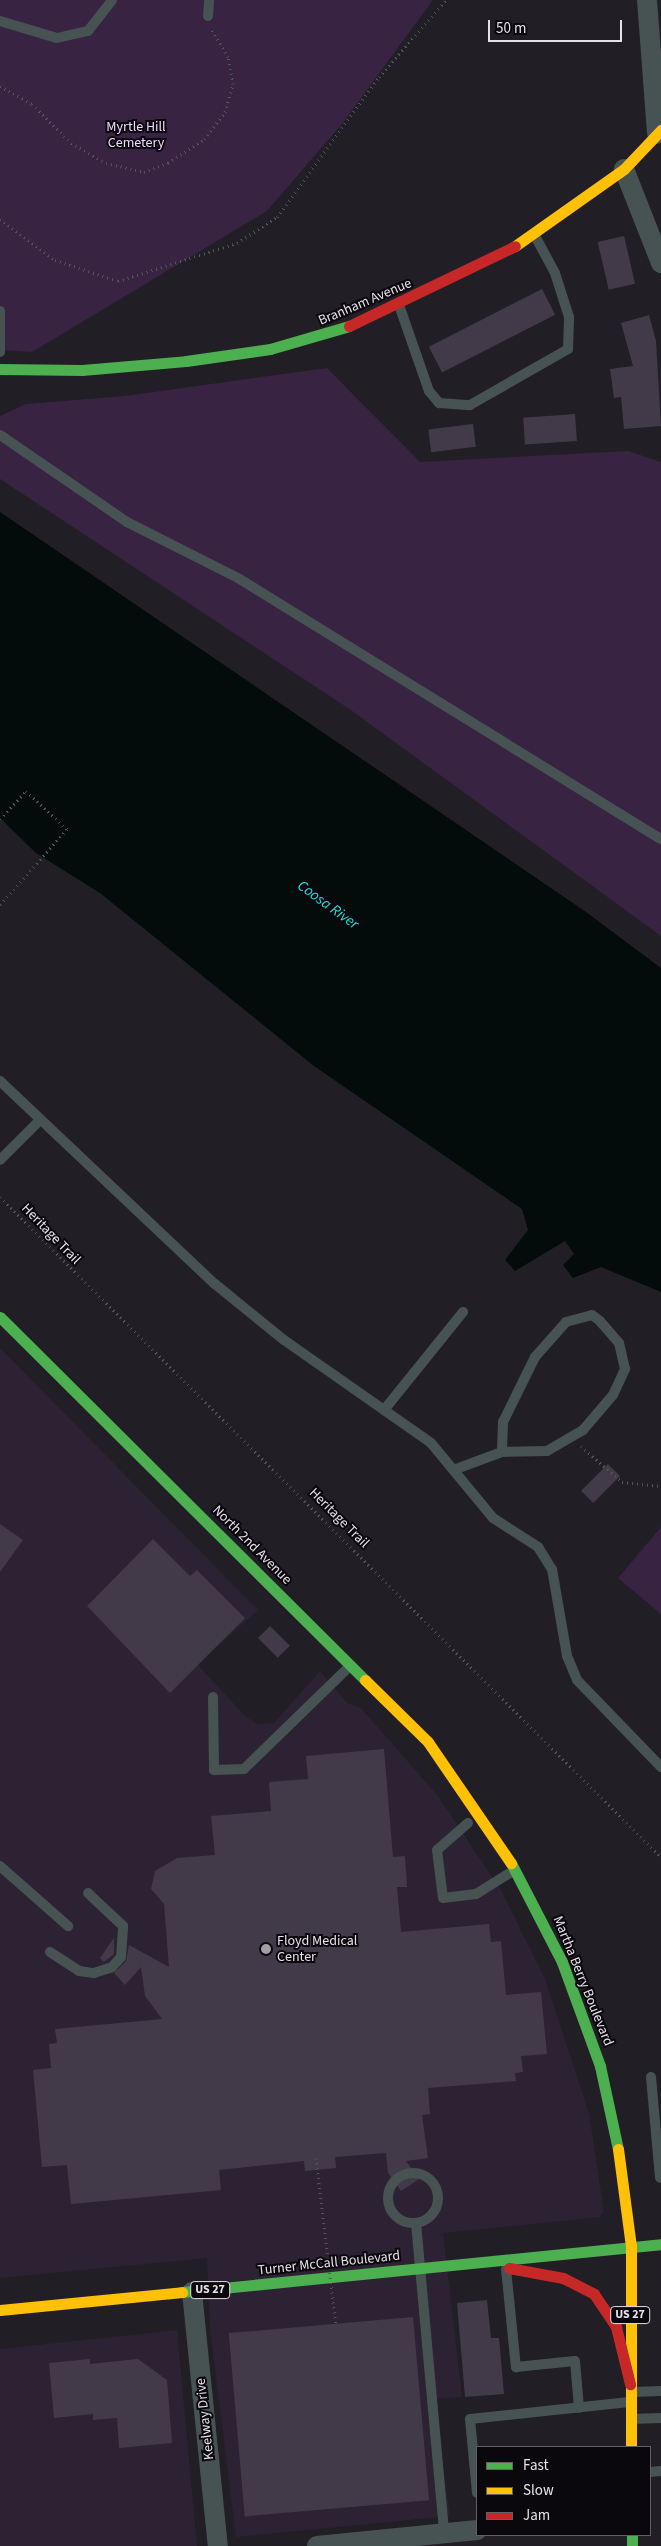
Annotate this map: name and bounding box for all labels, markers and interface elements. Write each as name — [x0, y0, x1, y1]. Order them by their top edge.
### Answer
scale bar — [491, 10, 625, 42]
text: 50 m — [496, 18, 526, 39]
park label: Myrtle Hill Cemetery — [106, 119, 166, 152]
street label: Branham Avenue — [316, 275, 414, 329]
water label: Coosa River — [294, 877, 362, 933]
street label: Heritage Trail — [18, 1200, 84, 1268]
street label: Heritage Trail — [306, 1485, 372, 1551]
street label: North 2nd Avenue — [209, 1502, 295, 1588]
street label: Martha Berry Boulevard — [549, 1914, 617, 2048]
place label: Floyd Medical Center — [277, 1933, 357, 1965]
marker: Floyd Medical Center — [259, 1942, 273, 1956]
street label: Turner McCall Boulevard — [257, 2247, 401, 2279]
road number: US 27 — [190, 2280, 230, 2300]
road number: US 27 — [610, 2306, 650, 2324]
street label: Keelway Drive — [192, 2377, 218, 2461]
legend — [476, 2446, 651, 2536]
text: Fast — [523, 2455, 549, 2476]
text: Slow — [523, 2480, 554, 2501]
text: Jam — [523, 2505, 550, 2526]

